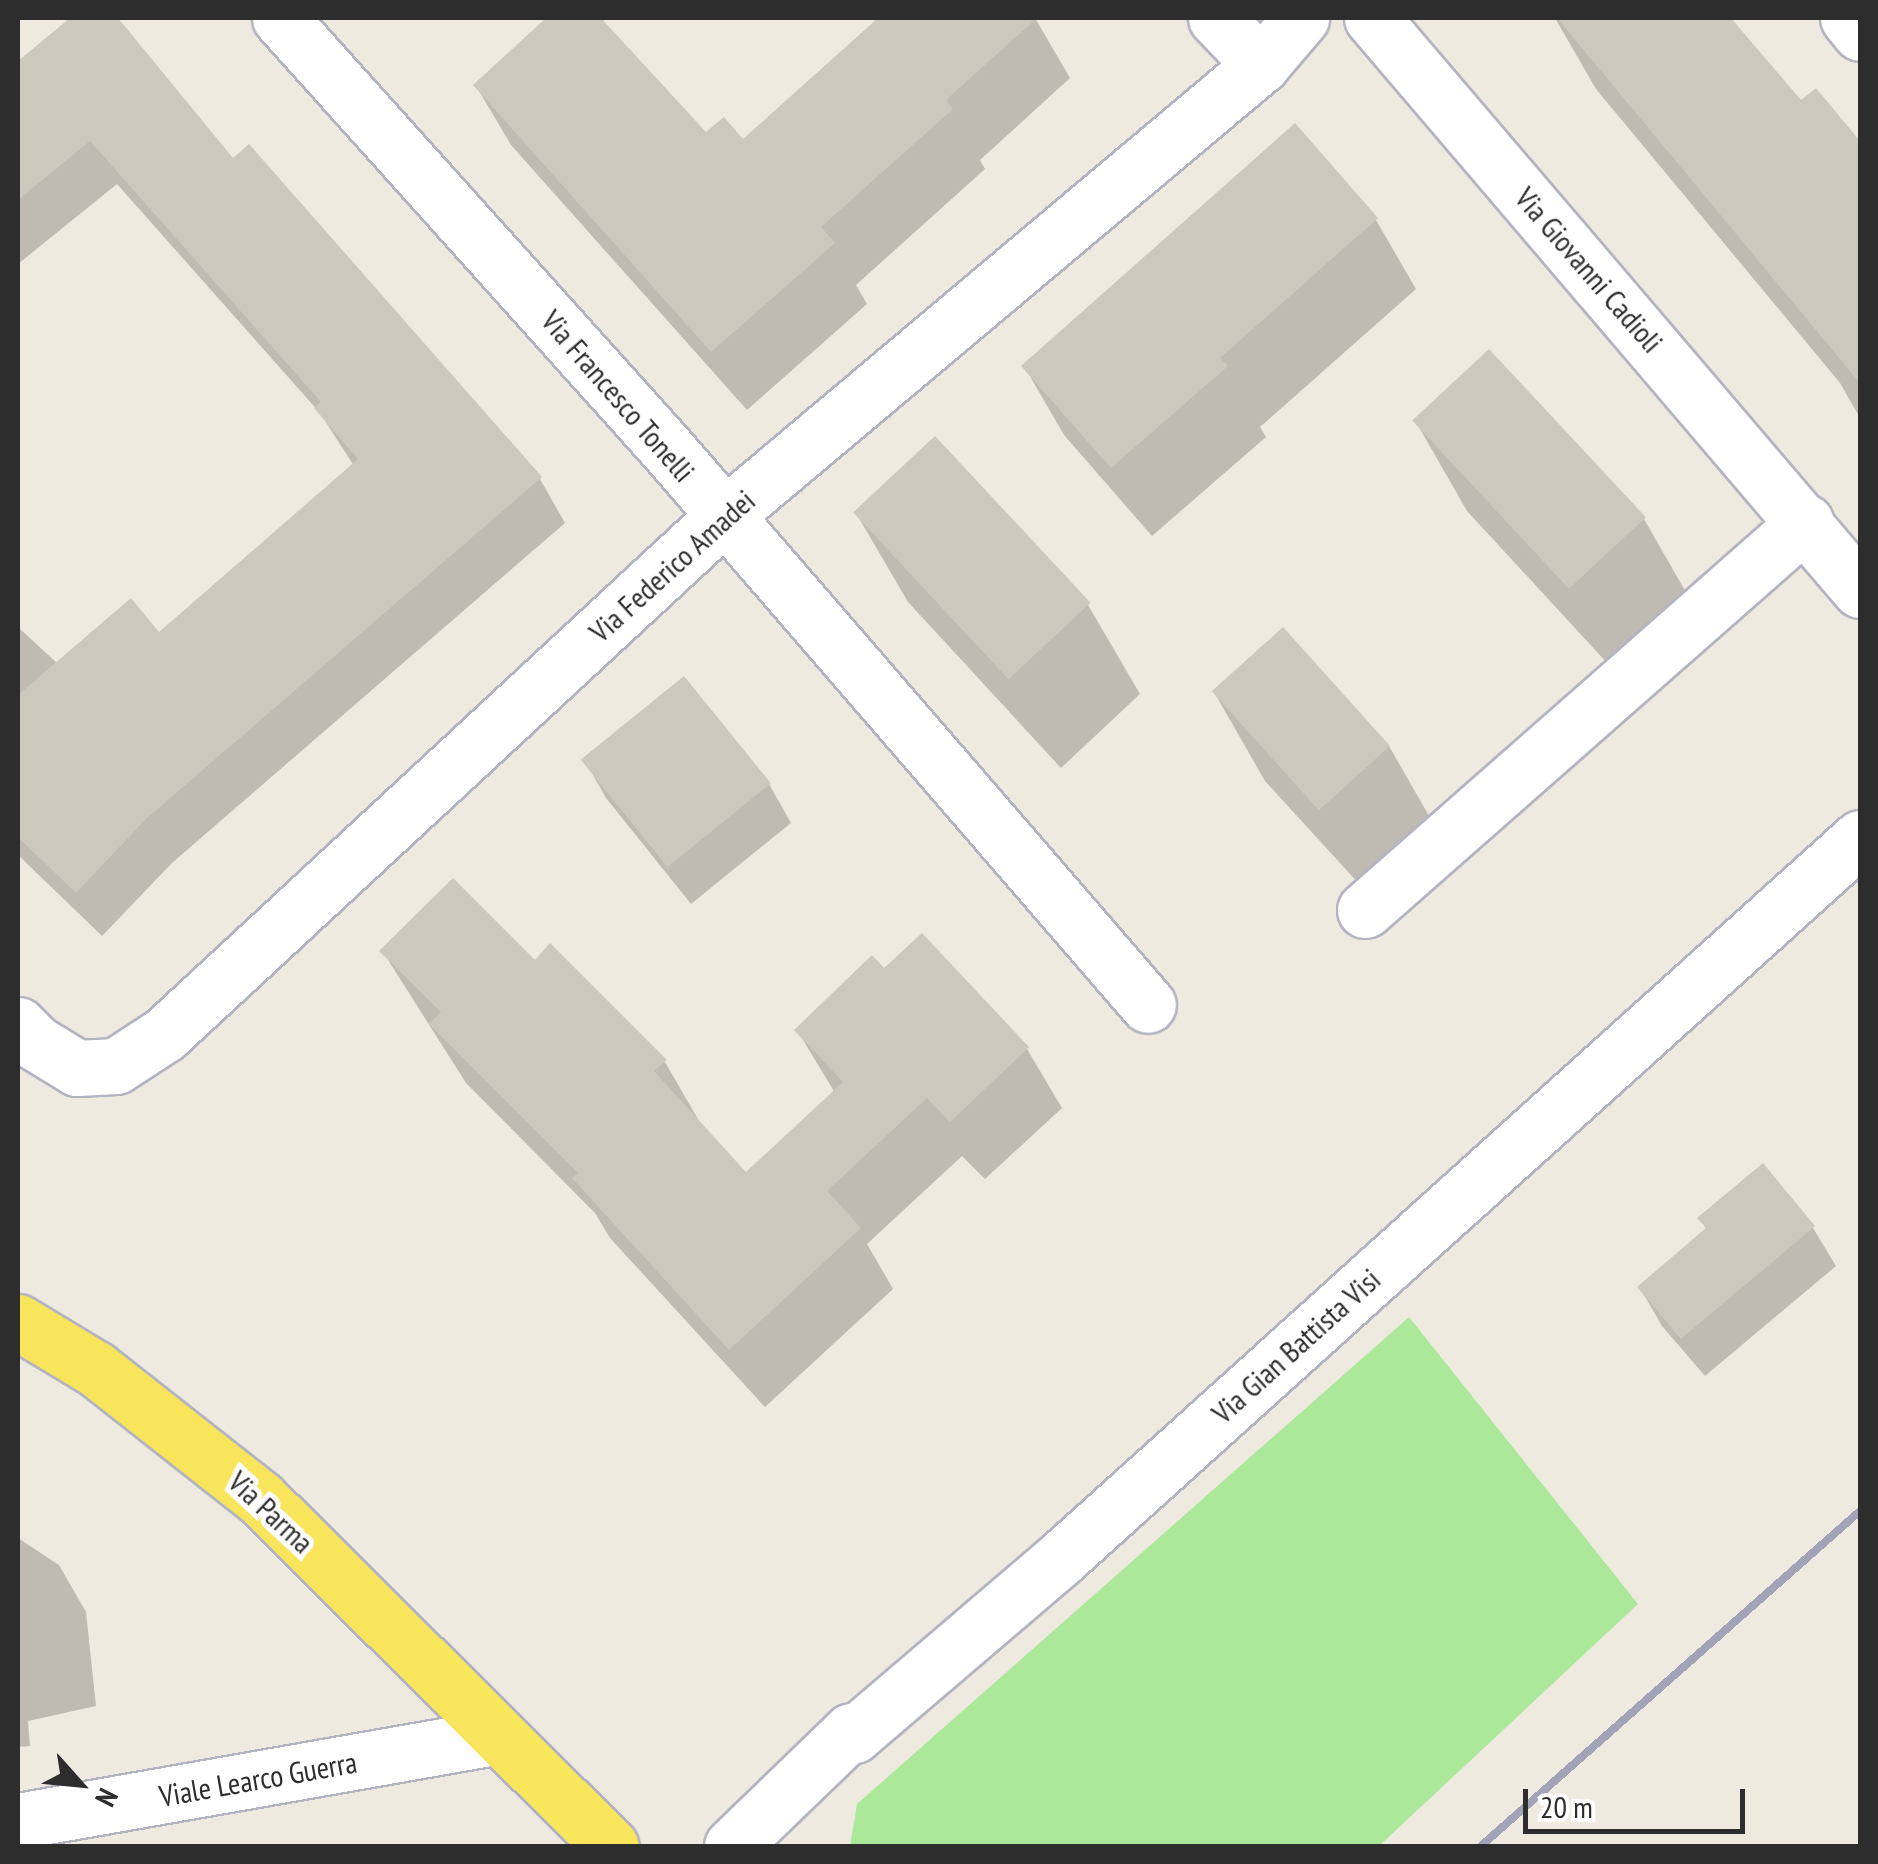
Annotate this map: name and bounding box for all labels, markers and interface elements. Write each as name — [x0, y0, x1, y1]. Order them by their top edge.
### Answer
street label: Via Giovanni Cadioli — [1508, 180, 1670, 360]
street label: Via Francesco Tonelli — [534, 303, 702, 489]
street label: Via Federico Amadei — [582, 482, 762, 650]
street label: Via Gian Battista Visi — [1204, 1261, 1388, 1431]
street label: Via Parma — [221, 1464, 321, 1560]
north arrow — [30, 1734, 130, 1834]
street label: Viale Learco Guerra — [156, 1744, 360, 1814]
scale bar — [1528, 1769, 1750, 1831]
text: N — [87, 1783, 127, 1813]
text: 20 m — [1540, 1787, 1593, 1826]

